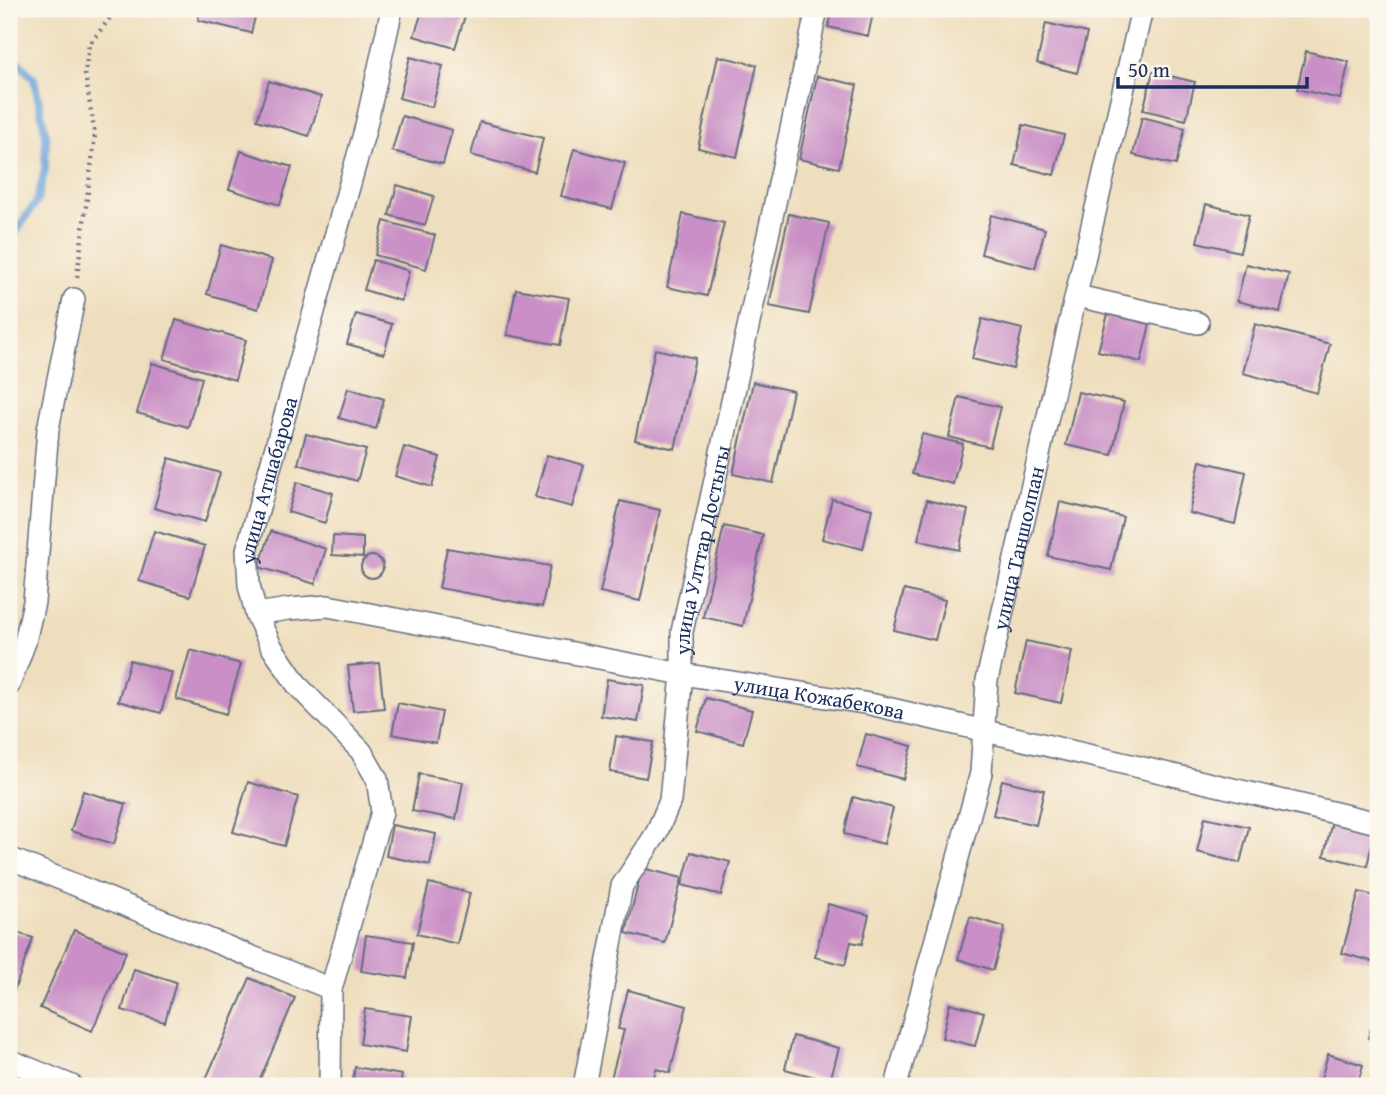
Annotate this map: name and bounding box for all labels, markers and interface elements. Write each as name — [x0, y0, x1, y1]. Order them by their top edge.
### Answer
scale bar — [1118, 46, 1306, 90]
text: 50 m — [1128, 54, 1170, 85]
street label: улица Атшабарова — [231, 393, 305, 566]
street label: улица Улттар Достыгы — [667, 442, 738, 656]
street label: улица Таншолпан — [983, 463, 1051, 634]
street label: улица Кожабекова — [730, 667, 908, 727]

